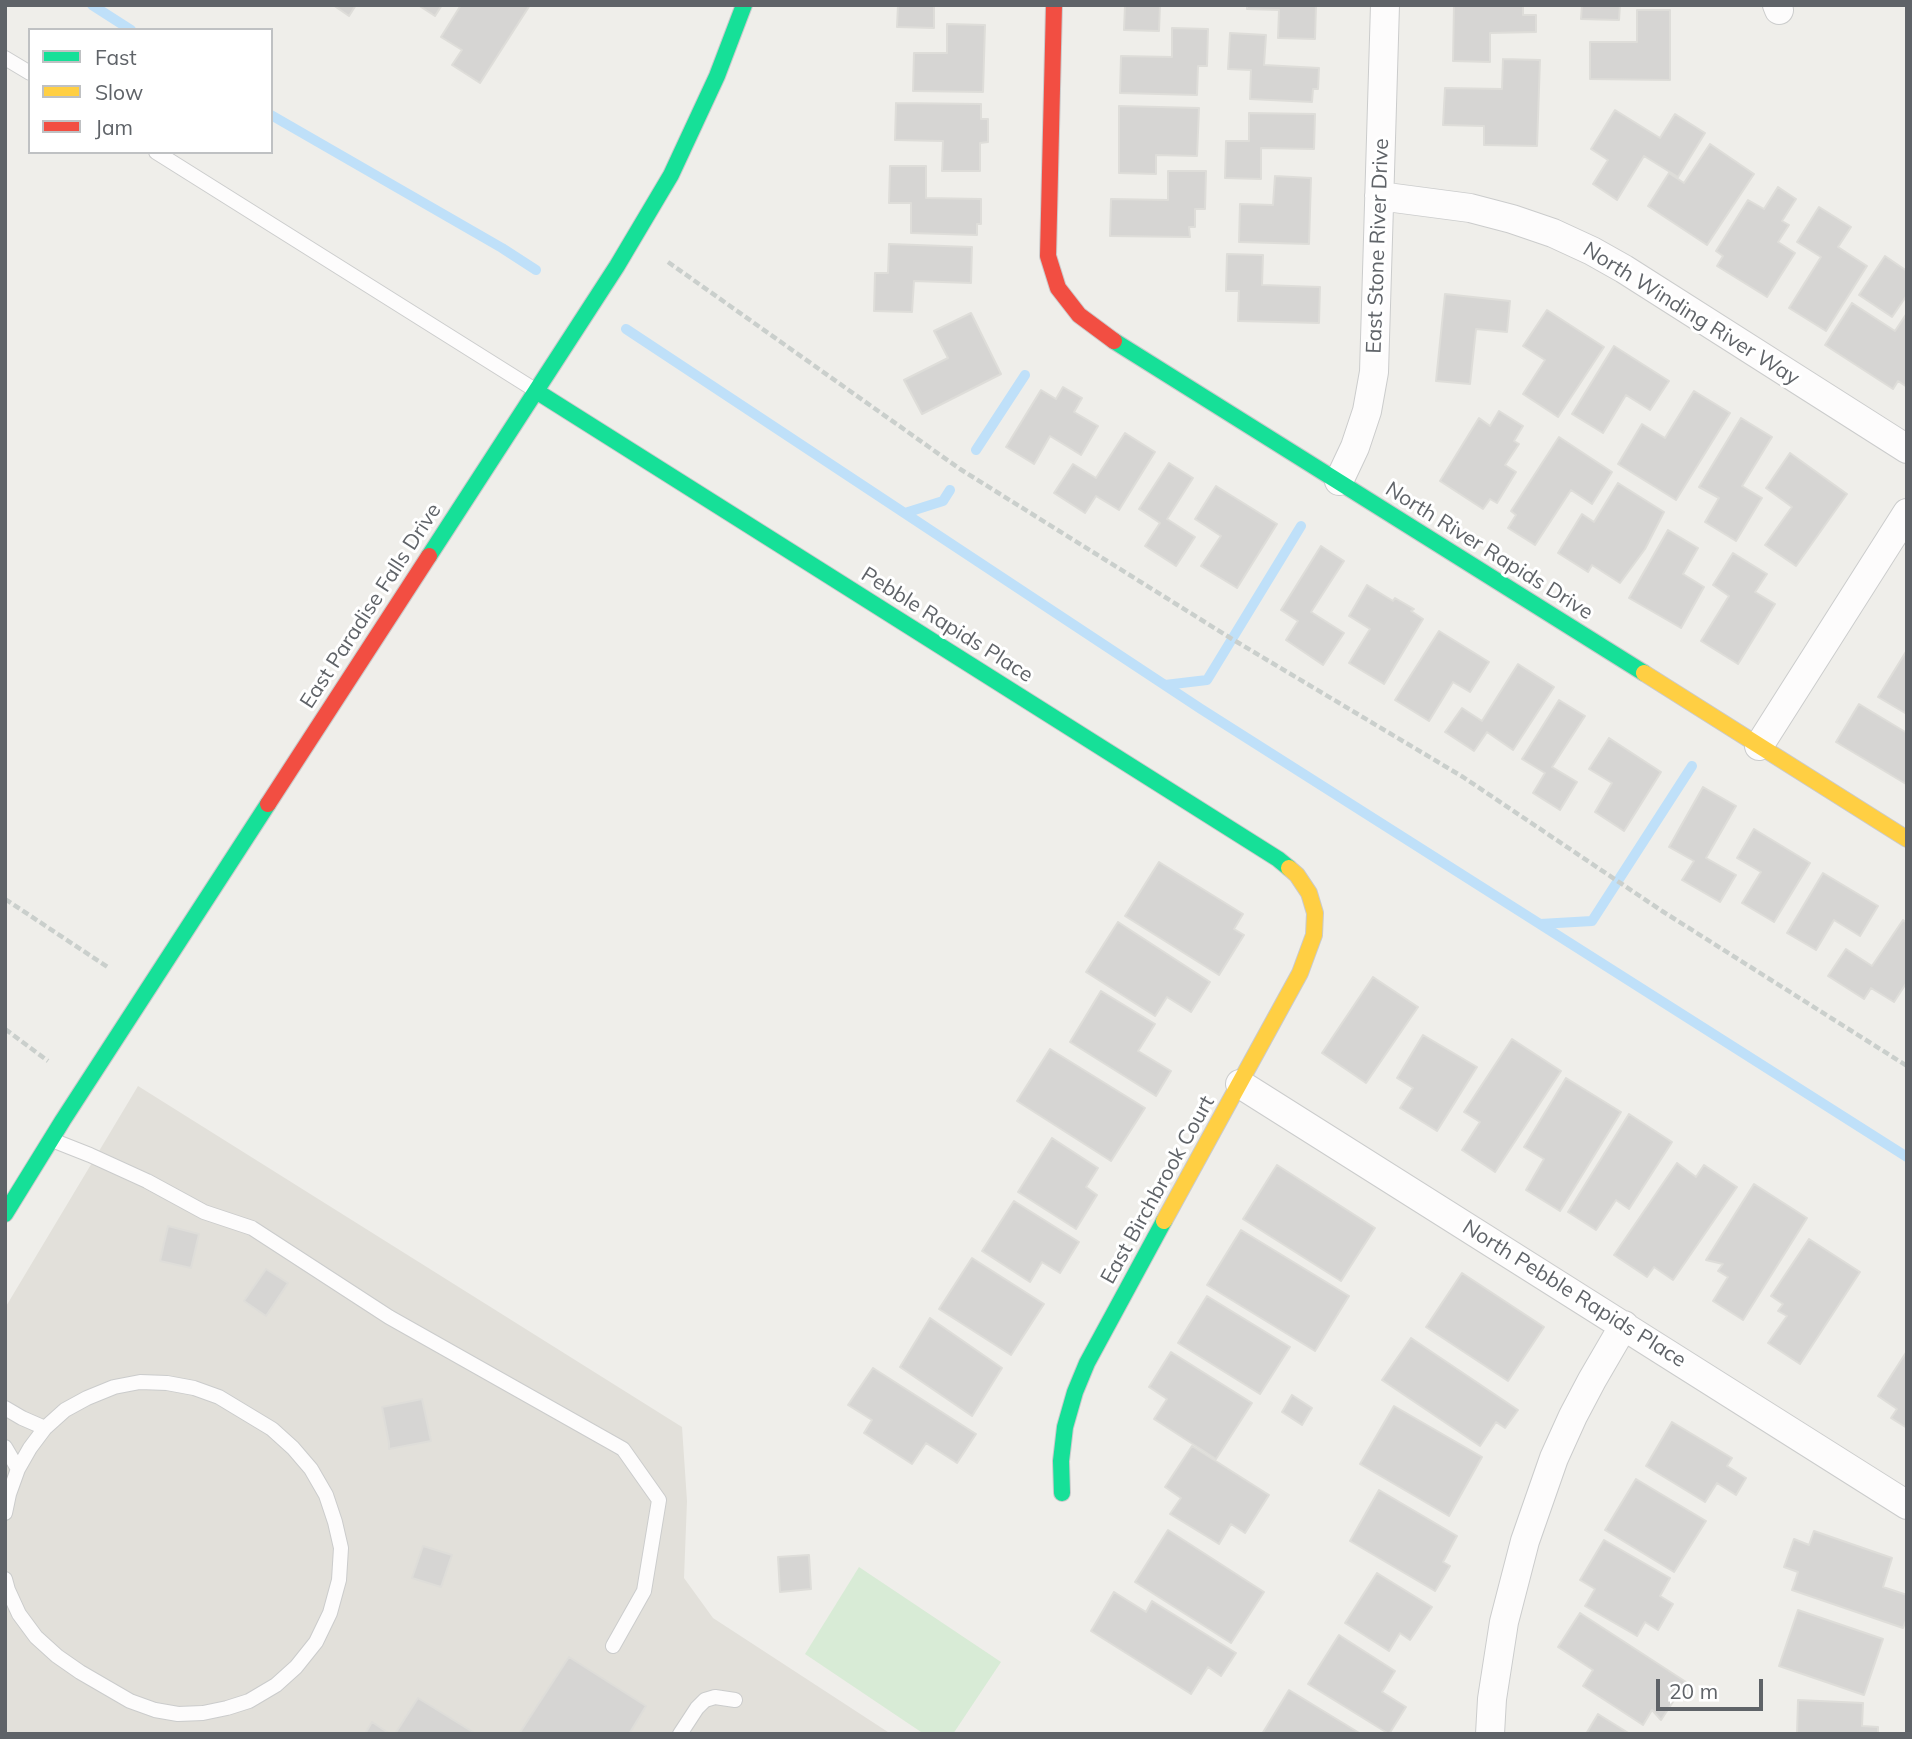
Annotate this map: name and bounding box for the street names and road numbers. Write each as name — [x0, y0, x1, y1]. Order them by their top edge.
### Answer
street label: East Stone River Drive — [1362, 138, 1394, 354]
street label: North Winding River Way — [1578, 237, 1804, 391]
street label: North River Rapids Drive — [1381, 477, 1597, 625]
street label: East Paradise Falls Drive — [295, 499, 447, 713]
street label: Pebble Rapids Place — [856, 562, 1038, 688]
street label: East Birchbrook Court — [1096, 1092, 1220, 1288]
street label: North Pebble Rapids Place — [1458, 1215, 1690, 1373]

